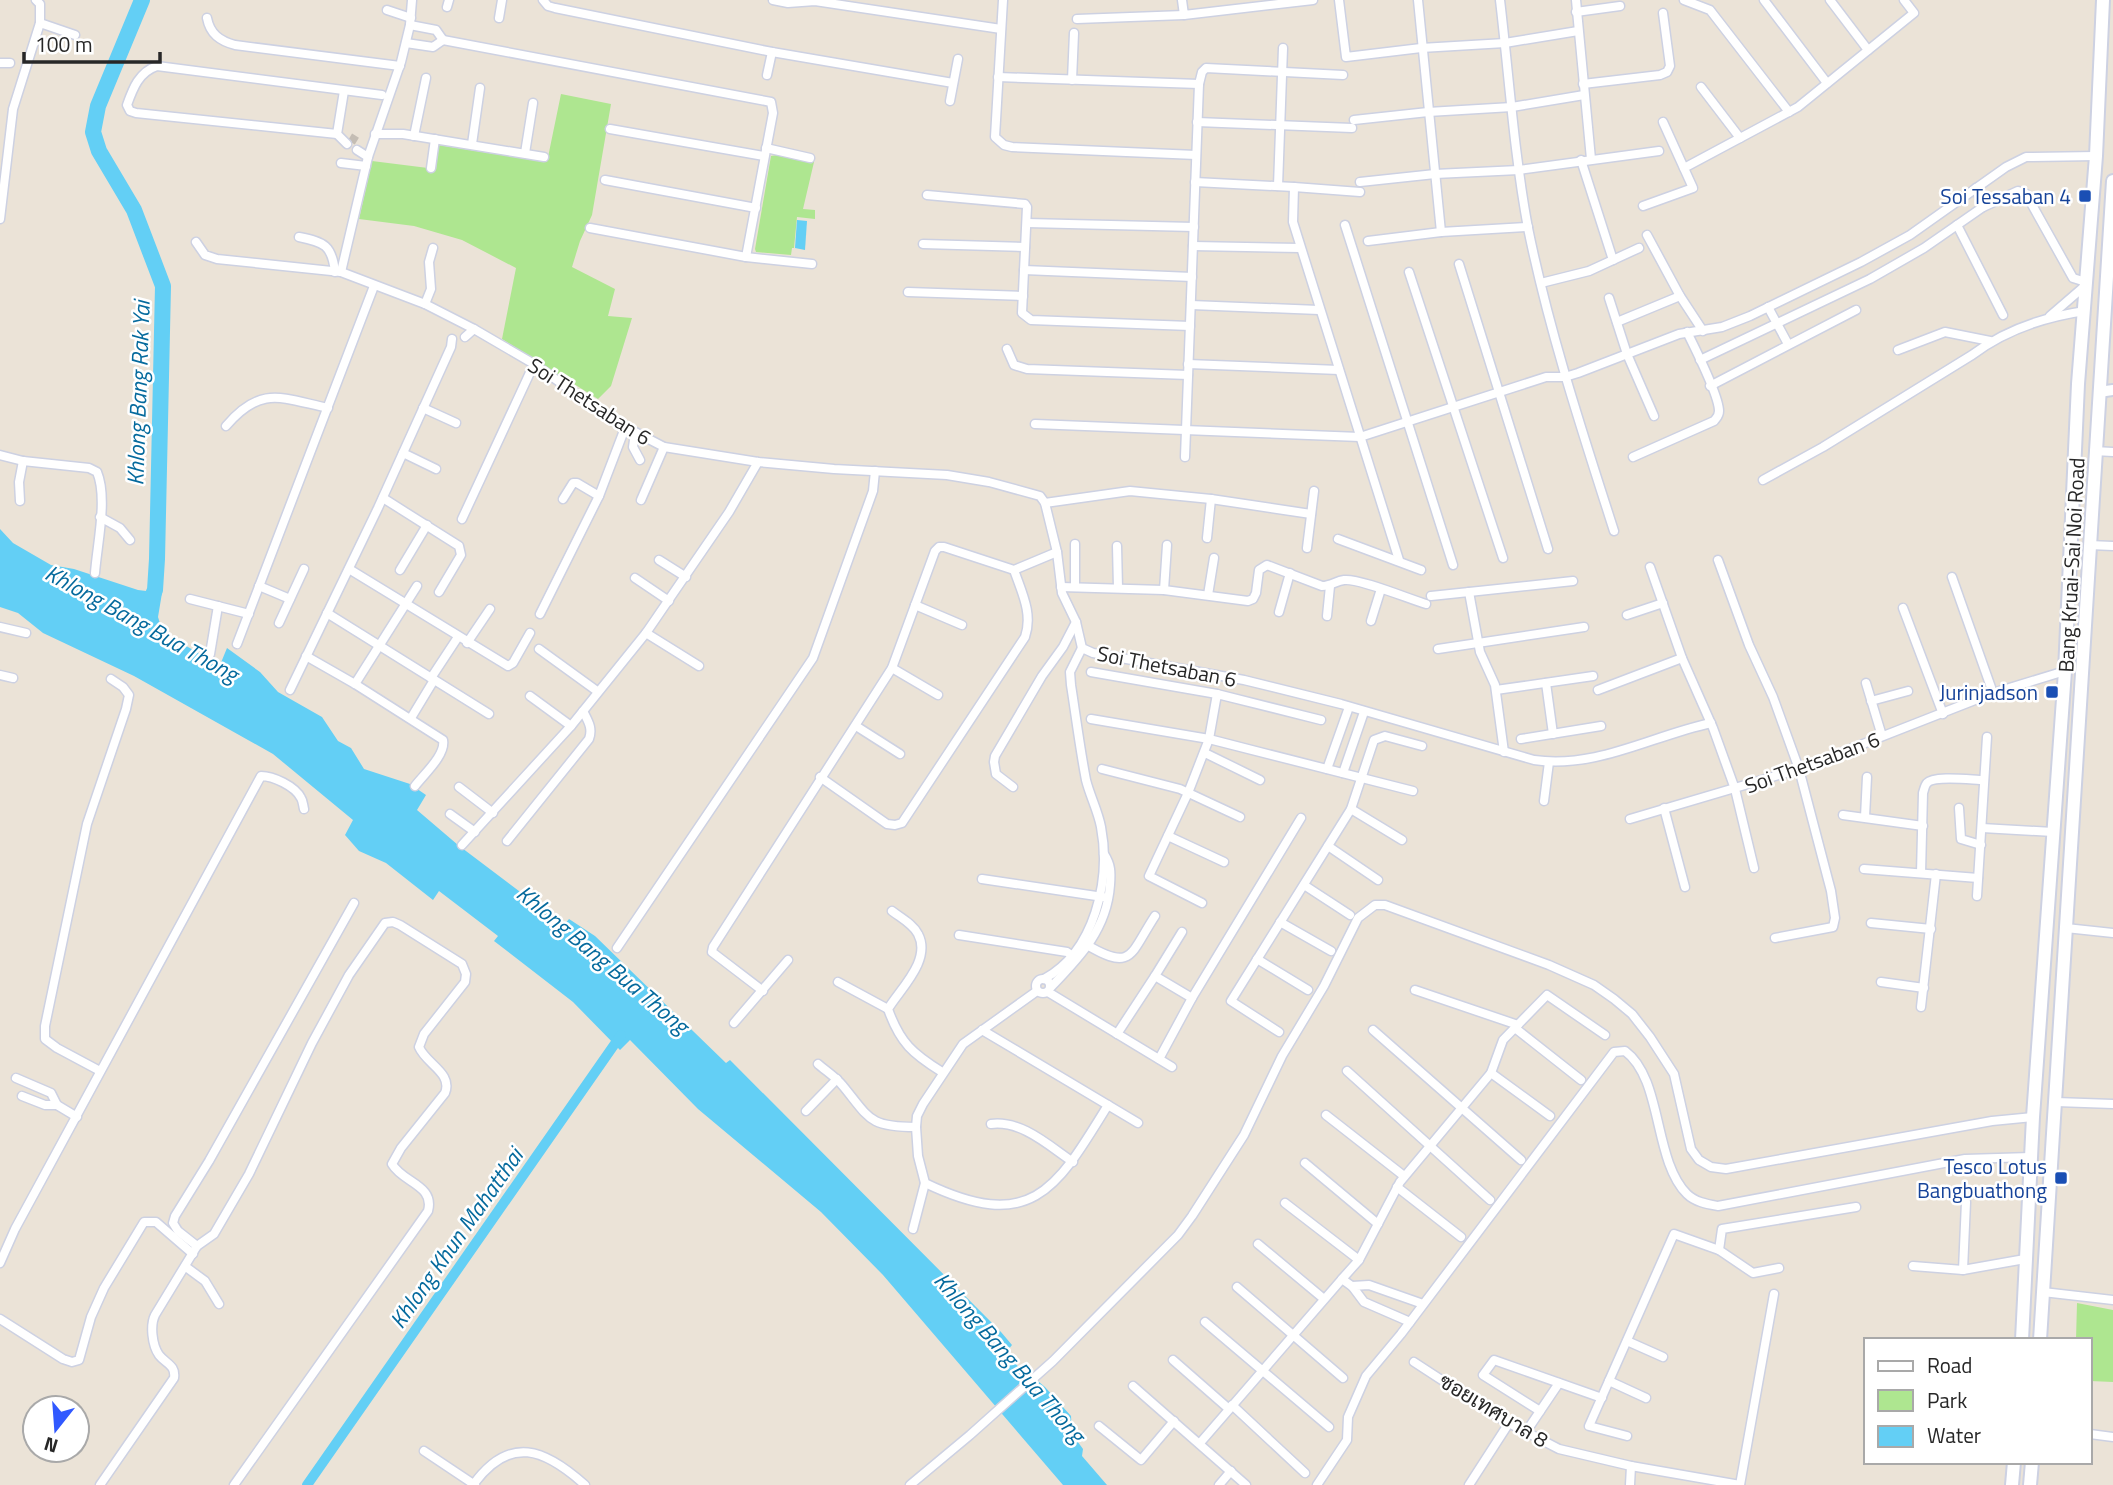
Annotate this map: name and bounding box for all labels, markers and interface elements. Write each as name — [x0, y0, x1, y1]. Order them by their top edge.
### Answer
scale bar — [24, 21, 161, 65]
text: 100 m — [35, 28, 92, 60]
place label: Soi Tessaban 4 — [1940, 180, 2071, 212]
marker: Soi Tessaban 4 — [2077, 188, 2093, 204]
water label: Khlong Bang Rak Yai — [117, 298, 159, 486]
street label: Soi Thetsaban 6 — [522, 349, 658, 453]
street label: Bang Kruai-Sai Noi Road — [2049, 457, 2093, 673]
water label: Khlong Bang Bua Thong — [39, 555, 247, 692]
street label: Soi Thetsaban 6 — [1095, 637, 1239, 695]
place label: Jurinjadson — [1939, 676, 2038, 708]
marker: Jurinjadson — [2044, 684, 2060, 700]
street label: Soi Thetsaban 6 — [1740, 723, 1884, 801]
water label: Khlong Bang Bua Thong — [509, 876, 699, 1043]
water label: Khlong Khun Mahatthai — [381, 1139, 533, 1335]
place label: Tesco Lotus Bangbuathong — [1917, 1150, 2047, 1206]
marker: Tesco Lotus Bangbuathong — [2053, 1170, 2069, 1186]
water label: Khlong Bang Bua Thong — [926, 1264, 1096, 1452]
legend — [1864, 1338, 2092, 1464]
text: Road — [1927, 1349, 1972, 1381]
street label: ซอยเทศบาล 8 — [1433, 1365, 1555, 1455]
text: Park — [1927, 1384, 1967, 1416]
north arrow — [21, 1394, 91, 1464]
text: Water — [1927, 1419, 1981, 1451]
text: N — [40, 1430, 61, 1462]

